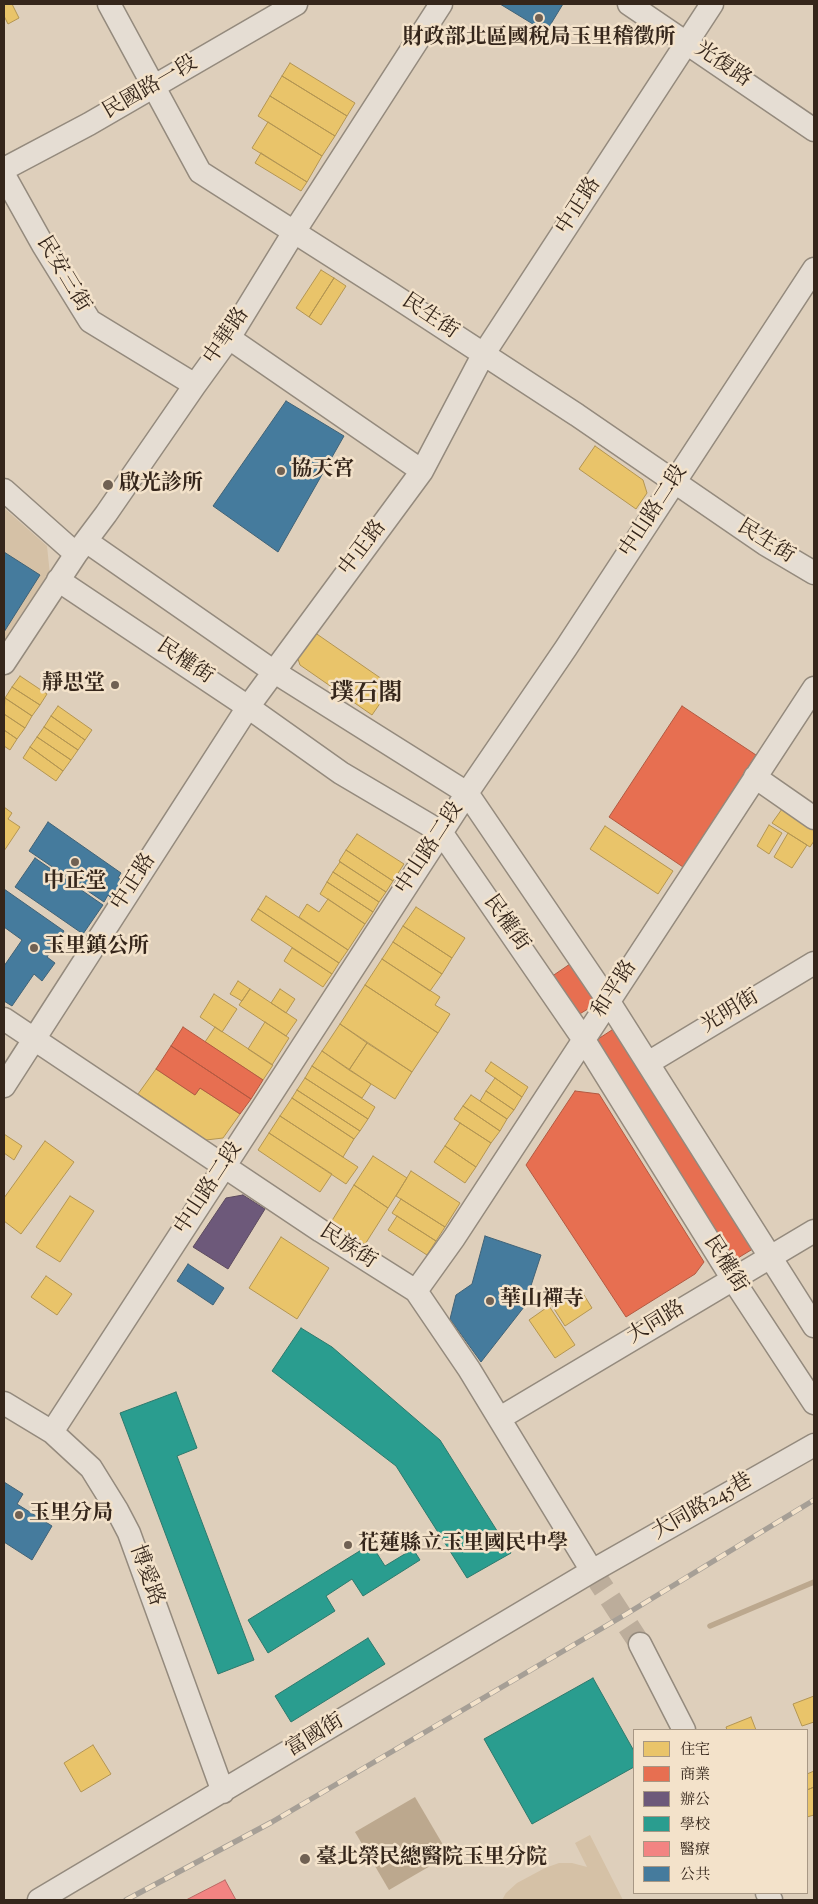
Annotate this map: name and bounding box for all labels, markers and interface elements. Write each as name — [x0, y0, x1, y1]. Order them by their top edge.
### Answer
marker: 財政部北區國稅局玉里稽徵所 — [533, 12, 545, 24]
place label: 財政部北區國稅局玉里稽徵所 — [403, 26, 675, 52]
street label: 光復路 — [689, 38, 755, 94]
street label: 民國路一段 — [99, 52, 203, 126]
street label: 中正路 — [552, 174, 608, 240]
street label: 民安三街 — [30, 233, 94, 317]
street label: 民生街 — [396, 290, 462, 346]
street label: 中華路 — [200, 304, 256, 370]
place label: 協天宮 — [291, 458, 354, 484]
street label: 中山路二段 — [616, 461, 694, 563]
marker: 協天宮 — [275, 465, 287, 477]
place label: 啟光診所 — [119, 472, 203, 498]
marker: 啟光診所 — [101, 478, 115, 492]
street label: 中正路 — [335, 516, 393, 582]
street label: 民生街 — [732, 516, 798, 570]
street label: 民權街 — [151, 635, 217, 691]
place label: 靜思堂 — [42, 672, 105, 698]
marker: 靜思堂 — [109, 679, 121, 691]
district label: 璞石閣 — [330, 682, 402, 710]
street label: 中山路二段 — [392, 798, 470, 900]
street label: 中正路 — [107, 850, 163, 916]
marker: 中正堂 — [69, 856, 81, 868]
place label: 中正堂 — [44, 870, 106, 896]
street label: 民權街 — [477, 891, 533, 957]
place label: 玉里鎮公所 — [44, 935, 149, 961]
marker: 玉里鎮公所 — [28, 942, 40, 954]
street label: 和平路 — [588, 957, 644, 1023]
street label: 光明街 — [698, 986, 764, 1040]
street label: 中山路二段 — [171, 1138, 249, 1240]
street label: 民族街 — [314, 1220, 380, 1276]
street label: 民權街 — [697, 1232, 751, 1298]
place label: 華山禪寺 — [500, 1288, 584, 1314]
marker: 華山禪寺 — [484, 1295, 496, 1307]
street label: 大同路 — [624, 1297, 690, 1351]
street label: 大同路245巷 — [648, 1469, 758, 1547]
place label: 玉里分局 — [29, 1502, 113, 1528]
marker: 玉里分局 — [13, 1509, 25, 1521]
place label: 花蓮縣立玉里國民中學 — [358, 1532, 568, 1558]
marker: 花蓮縣立玉里國民中學 — [342, 1539, 354, 1551]
street label: 博愛路 — [122, 1542, 168, 1610]
street label: 富國街 — [283, 1710, 349, 1764]
legend — [633, 1729, 808, 1894]
text: 住宅 — [680, 1740, 710, 1761]
text: 商業 — [680, 1765, 710, 1786]
text: 辦公 — [680, 1790, 710, 1811]
text: 學校 — [680, 1815, 710, 1836]
text: 醫療 — [680, 1840, 710, 1861]
place label: 臺北榮民總醫院玉里分院 — [316, 1846, 547, 1872]
marker: 臺北榮民總醫院玉里分院 — [298, 1852, 312, 1866]
text: 公共 — [680, 1865, 710, 1886]

